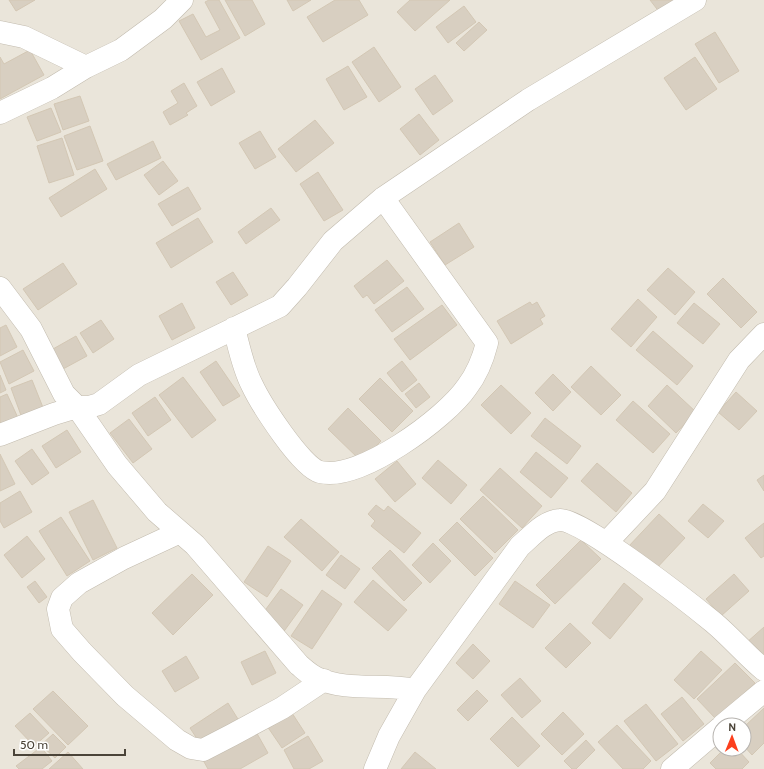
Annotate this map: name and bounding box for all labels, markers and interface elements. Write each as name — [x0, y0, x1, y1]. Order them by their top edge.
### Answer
north arrow — [712, 717, 752, 757]
text: N — [728, 720, 736, 734]
scale bar — [14, 731, 125, 757]
text: 50 m — [20, 737, 48, 752]

